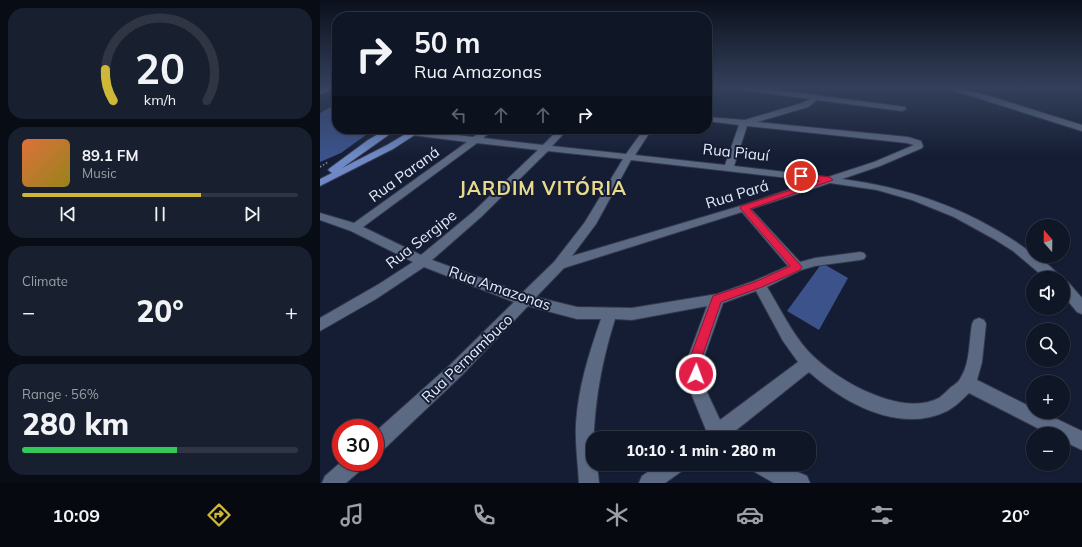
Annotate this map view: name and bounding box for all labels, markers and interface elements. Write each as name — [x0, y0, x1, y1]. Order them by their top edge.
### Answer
text: 50 m — [414, 25, 480, 60]
icon: right — [348, 28, 400, 80]
text: 20 — [135, 42, 185, 94]
text: Rua Amazonas — [414, 60, 542, 83]
text: km/h — [144, 91, 176, 109]
icon: left — [448, 104, 470, 126]
icon: ahead — [490, 104, 512, 126]
icon: ahead — [532, 104, 554, 126]
icon: right — [574, 104, 596, 126]
street label: Rua Piauí — [702, 139, 771, 165]
street label: Rua Paraná — [365, 142, 443, 206]
text: 89.1 FM — [82, 146, 138, 165]
pin — [784, 159, 818, 193]
text: Music — [82, 165, 117, 181]
icon: arrive — [790, 165, 812, 187]
street label: Rua Pará — [703, 175, 771, 213]
district label: JARDIM VITÓRIA — [459, 176, 627, 200]
icon: previous — [57, 203, 79, 225]
icon: pause — [149, 203, 171, 225]
icon: next — [241, 203, 263, 225]
street label: Rua Sergipe — [382, 205, 460, 273]
north arrow — [1026, 219, 1070, 263]
map controls — [1026, 219, 1070, 471]
street label: Rua Amazonas — [447, 262, 553, 314]
button: sound — [1026, 271, 1070, 315]
text: Climate — [22, 273, 68, 289]
text: 20° — [136, 292, 184, 330]
text: − — [22, 298, 35, 326]
text: + — [285, 298, 298, 326]
street label: Rua Pernambuco — [417, 310, 517, 406]
button: search — [1026, 323, 1070, 367]
position arrow — [675, 353, 717, 395]
button: + — [1026, 375, 1070, 419]
text: Range · 56% — [22, 386, 99, 402]
text: 280 km — [22, 405, 129, 443]
speed limit sign: 30 — [332, 419, 384, 471]
button: − — [1026, 427, 1070, 471]
text: 10:10 · 1 min · 280 m — [626, 441, 776, 460]
icon: directions — [205, 501, 233, 529]
icon: music — [338, 501, 366, 529]
icon: phone — [470, 501, 498, 529]
icon: climate — [603, 501, 631, 529]
icon: car — [736, 501, 764, 529]
icon: filters — [868, 501, 896, 529]
text: 10:09 — [52, 504, 100, 527]
text: 20° — [1001, 504, 1030, 527]

